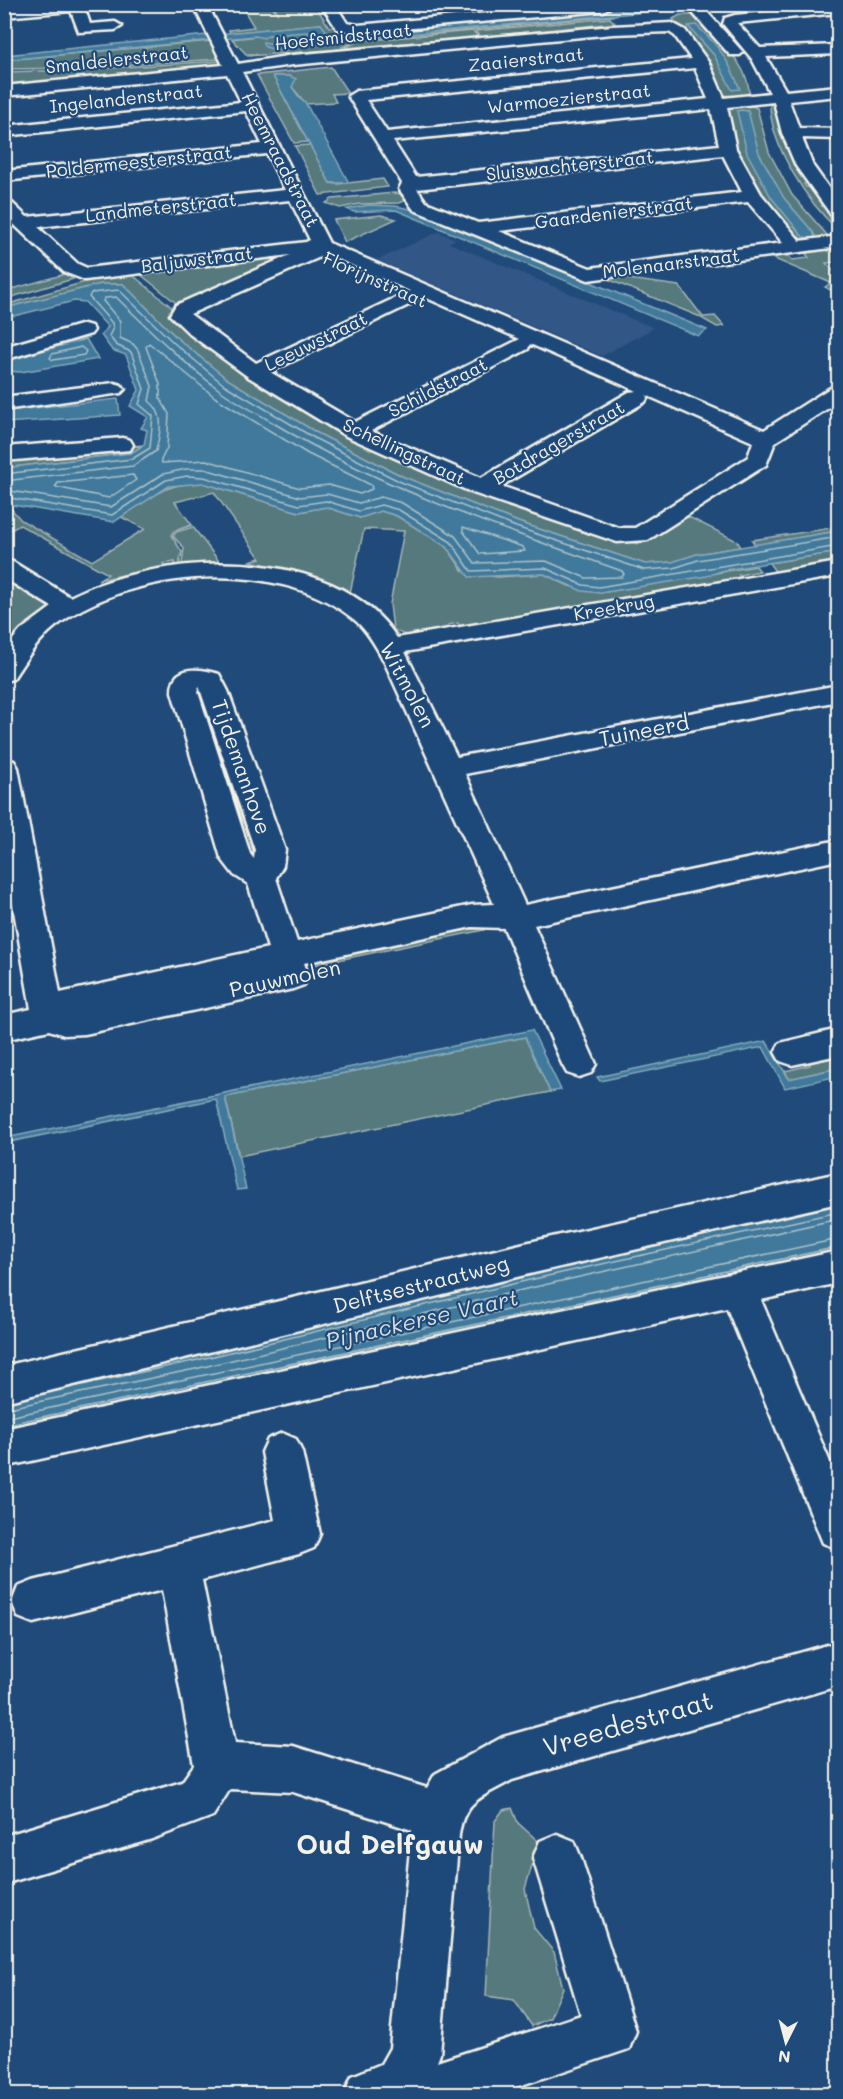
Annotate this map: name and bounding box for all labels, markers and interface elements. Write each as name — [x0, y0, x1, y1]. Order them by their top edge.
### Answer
street label: Hoefsmidstraat — [273, 17, 413, 55]
street label: Smaldelerstraat — [44, 40, 190, 78]
street label: Zaaierstraat — [467, 41, 585, 77]
street label: Ingelandenstraat — [48, 78, 204, 118]
street label: Warmoezierstraat — [486, 78, 652, 119]
street label: Heemraadstraat — [237, 88, 325, 231]
street label: Poldermeesterstraat — [44, 139, 233, 183]
street label: Sluiswachterstraat — [485, 144, 655, 186]
street label: Landmeterstraat — [84, 187, 238, 227]
street label: Gaardenierstraat — [533, 190, 694, 234]
street label: Baljuwstraat — [139, 240, 254, 278]
street label: Molenaarstraat — [601, 243, 741, 283]
street label: Florijnstraat — [319, 245, 431, 313]
street label: Leeuwstraat — [260, 306, 371, 376]
street label: Schildstraat — [384, 352, 491, 422]
street label: Botdragerstraat — [488, 395, 629, 490]
street label: Schellingstraat — [339, 412, 470, 490]
street label: Kreekrug — [572, 588, 656, 626]
street label: Witmolen — [375, 637, 442, 732]
street label: Tijdemanhove — [207, 695, 278, 838]
street label: Tuineerd — [596, 708, 691, 751]
street label: Pauwmolen — [227, 953, 343, 1002]
street label: Delftsestraatweg — [330, 1249, 511, 1318]
water label: Pijnackerse Vaart — [323, 1282, 521, 1355]
street label: Vreedestraat — [539, 1683, 717, 1764]
district label: Oud Delfgauw — [296, 1826, 484, 1861]
north arrow — [756, 2012, 816, 2072]
text: N — [777, 2046, 792, 2068]

